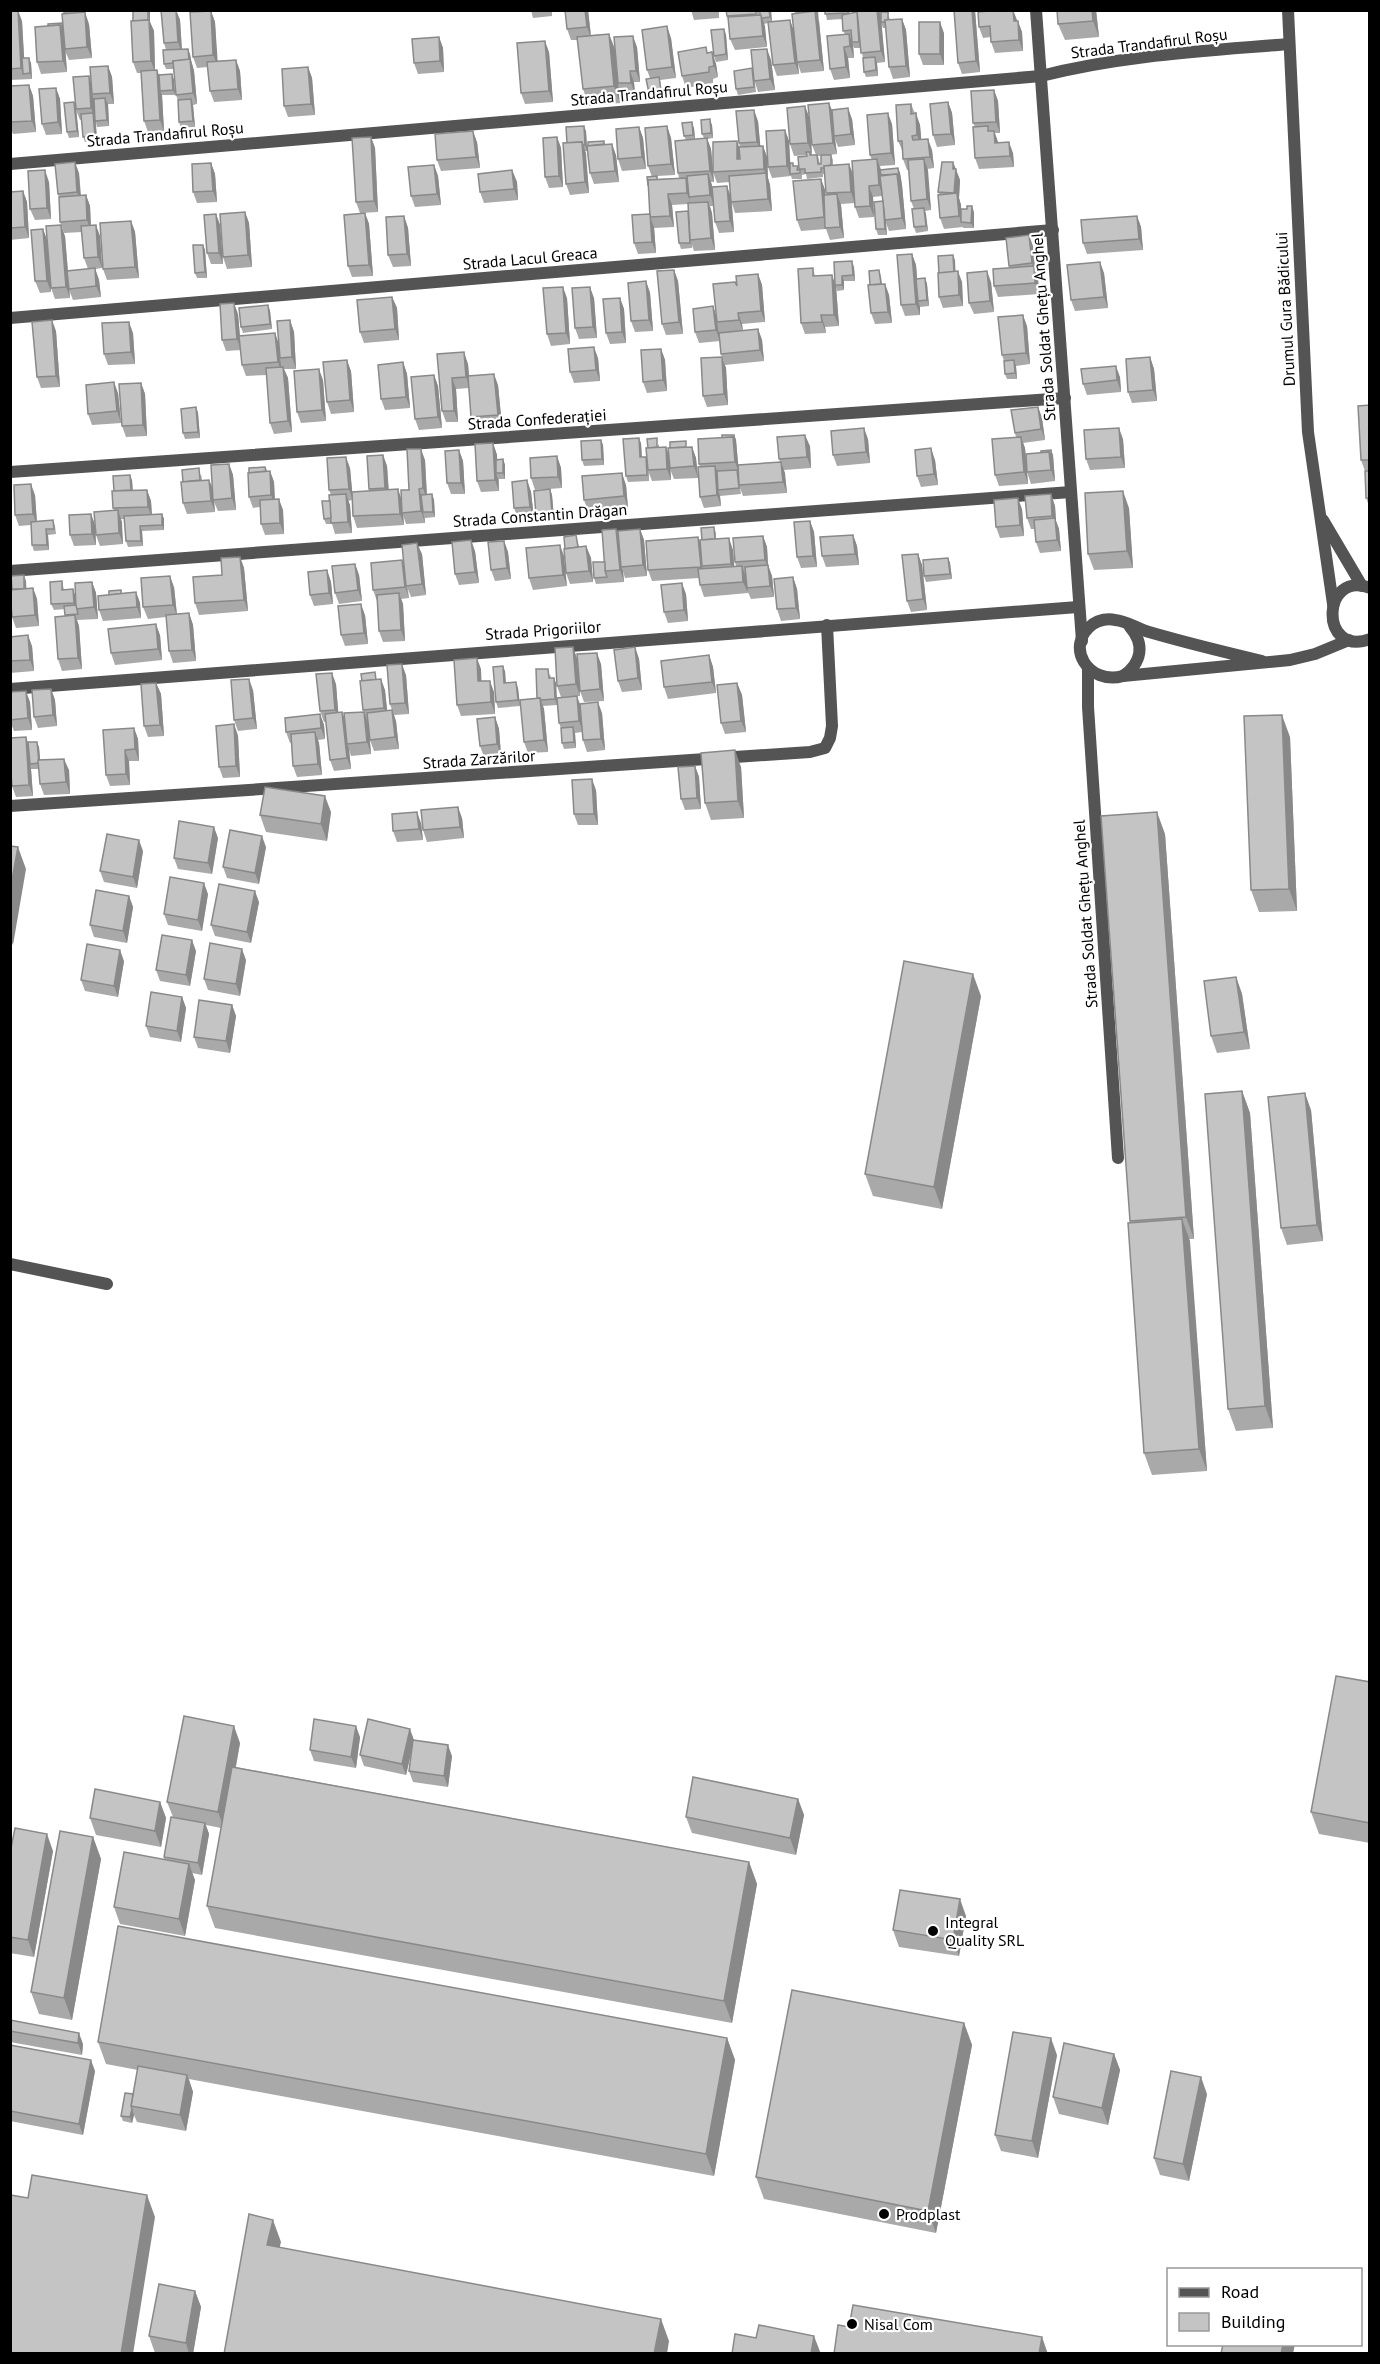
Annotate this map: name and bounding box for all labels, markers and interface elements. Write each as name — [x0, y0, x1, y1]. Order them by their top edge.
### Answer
street label: Strada Trandafirul Roșu — [1069, 23, 1229, 63]
street label: Strada Trandafirul Roșu — [570, 76, 728, 110]
street label: Strada Trandafirul Roșu — [86, 117, 244, 151]
street label: Drumul Gura Bădicului — [1271, 231, 1299, 387]
street label: Strada Soldat Ghețu Anghel — [1026, 232, 1060, 422]
street label: Strada Lacul Greaca — [462, 242, 598, 274]
street label: Strada Confederației — [467, 404, 607, 434]
street label: Strada Constantin Drăgan — [452, 499, 628, 531]
street label: Strada Prigoriilor — [484, 616, 602, 644]
street label: Strada Zarzărilor — [422, 745, 537, 773]
street label: Strada Soldat Ghețu Anghel — [1068, 819, 1102, 1009]
place label: Integral Quality SRL — [945, 1912, 1024, 1950]
marker: Integral Quality SRL — [926, 1924, 940, 1938]
place label: Prodplast — [896, 2204, 961, 2224]
marker: Prodplast — [877, 2207, 891, 2221]
legend — [1167, 2268, 1362, 2346]
text: Road — [1221, 2280, 1259, 2303]
text: Building — [1221, 2310, 1285, 2333]
place label: Nisal Com — [864, 2314, 933, 2334]
marker: Nisal Com — [845, 2317, 859, 2331]

